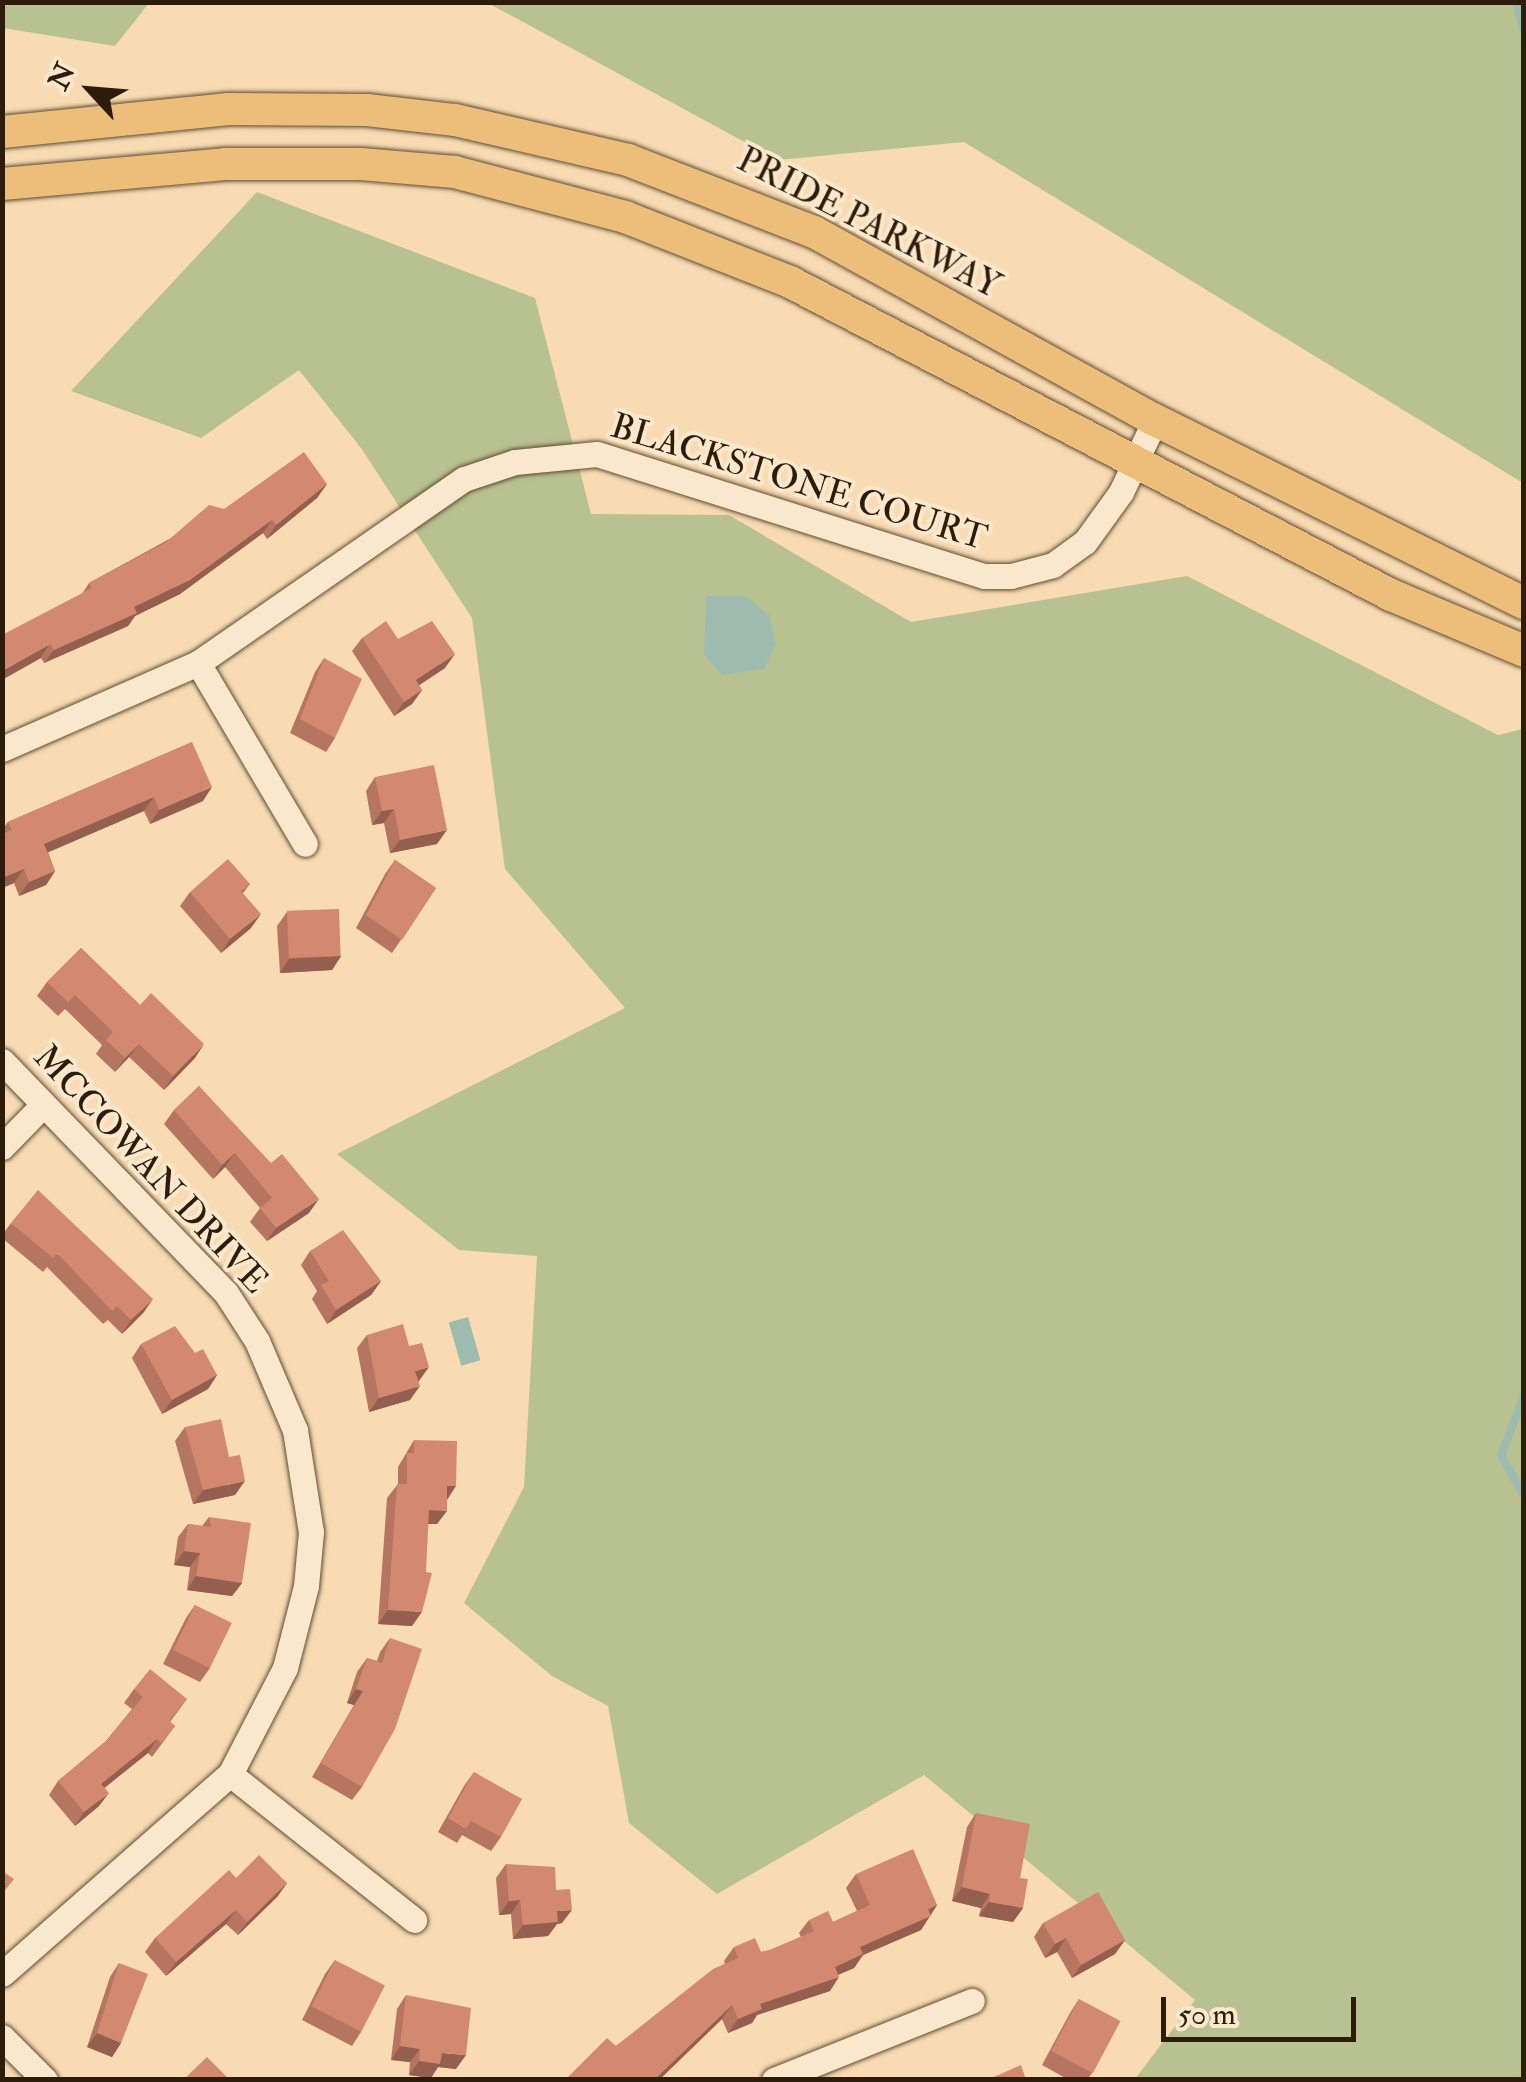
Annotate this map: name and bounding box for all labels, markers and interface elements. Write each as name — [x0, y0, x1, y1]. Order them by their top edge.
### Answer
north arrow — [40, 40, 140, 140]
text: N — [41, 58, 84, 96]
street label: PRIDE PARKWAY — [730, 139, 1008, 307]
street label: BLACKSTONE COURT — [606, 405, 992, 559]
street label: MCCOWAN DRIVE — [25, 1036, 277, 1302]
scale bar — [1166, 1977, 1361, 2039]
text: 50 m — [1178, 1996, 1236, 2033]

